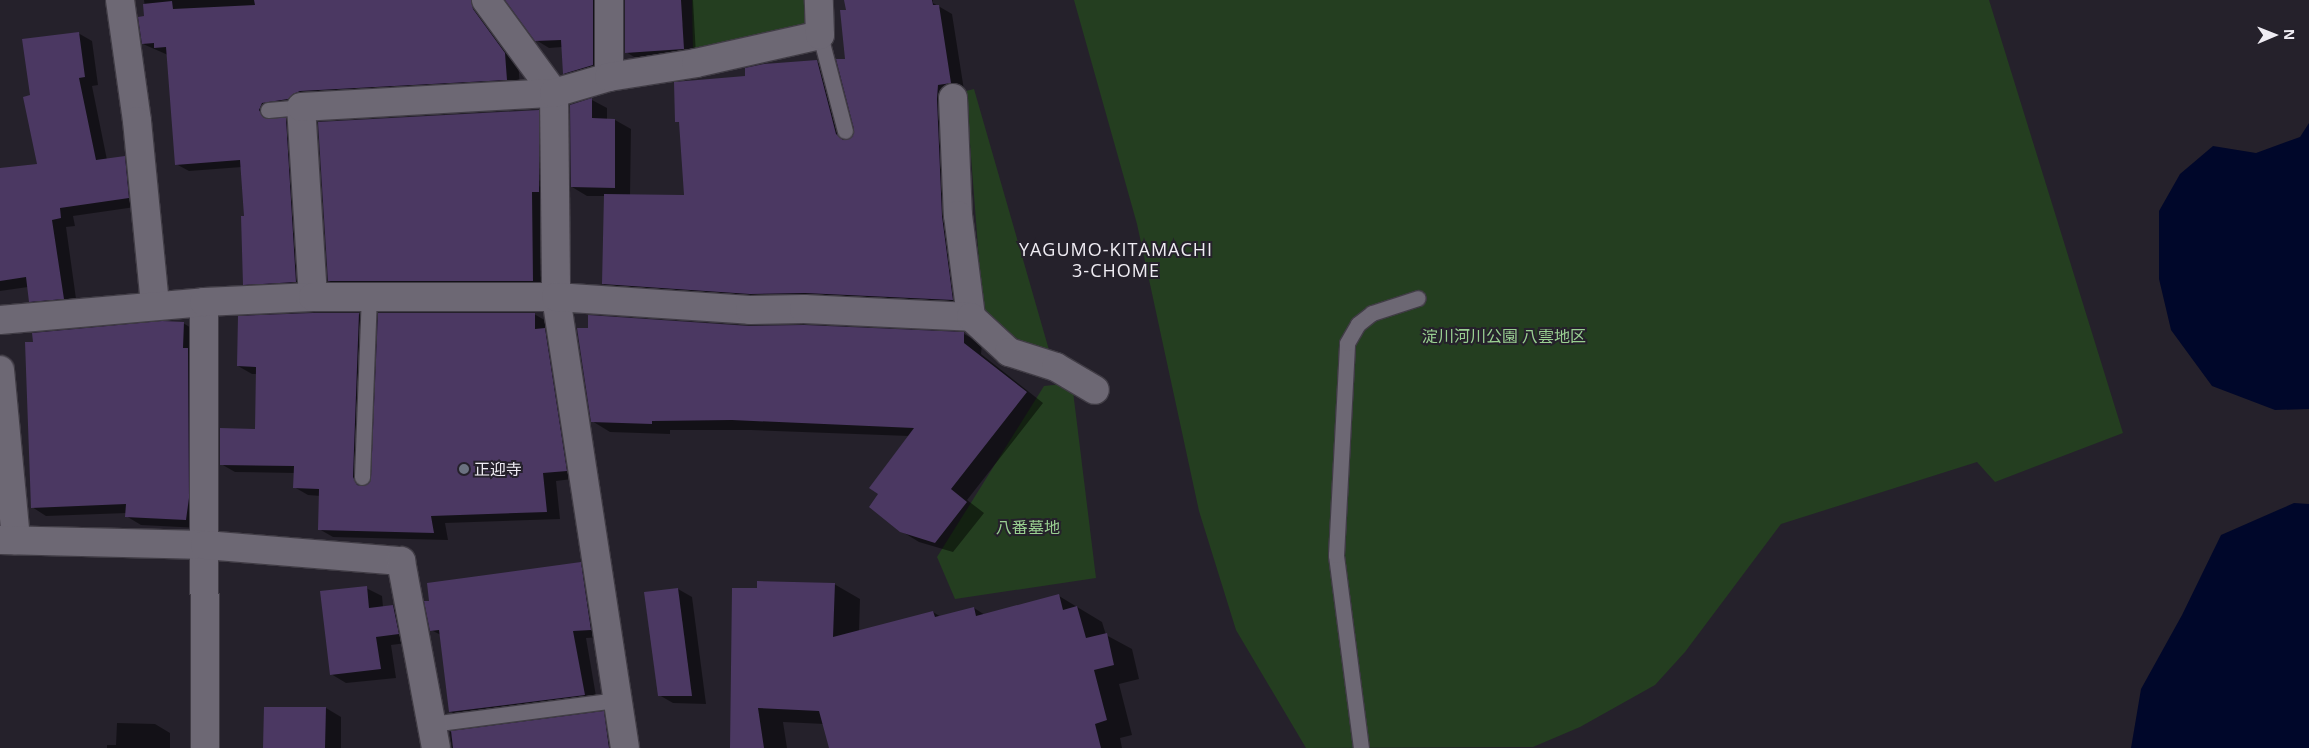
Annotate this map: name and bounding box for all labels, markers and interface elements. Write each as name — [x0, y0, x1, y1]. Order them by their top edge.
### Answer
north arrow — [2249, 10, 2299, 60]
text: N — [2280, 29, 2299, 41]
district label: YAGUMO-KITAMACHI 3-CHOME — [1017, 239, 1215, 282]
park label: 淀川河川公園 八雲地区 — [1422, 326, 1586, 346]
place label: 正迎寺 — [474, 459, 522, 479]
marker: 正迎寺 — [458, 463, 470, 475]
park label: 八番墓地 — [996, 517, 1060, 537]

